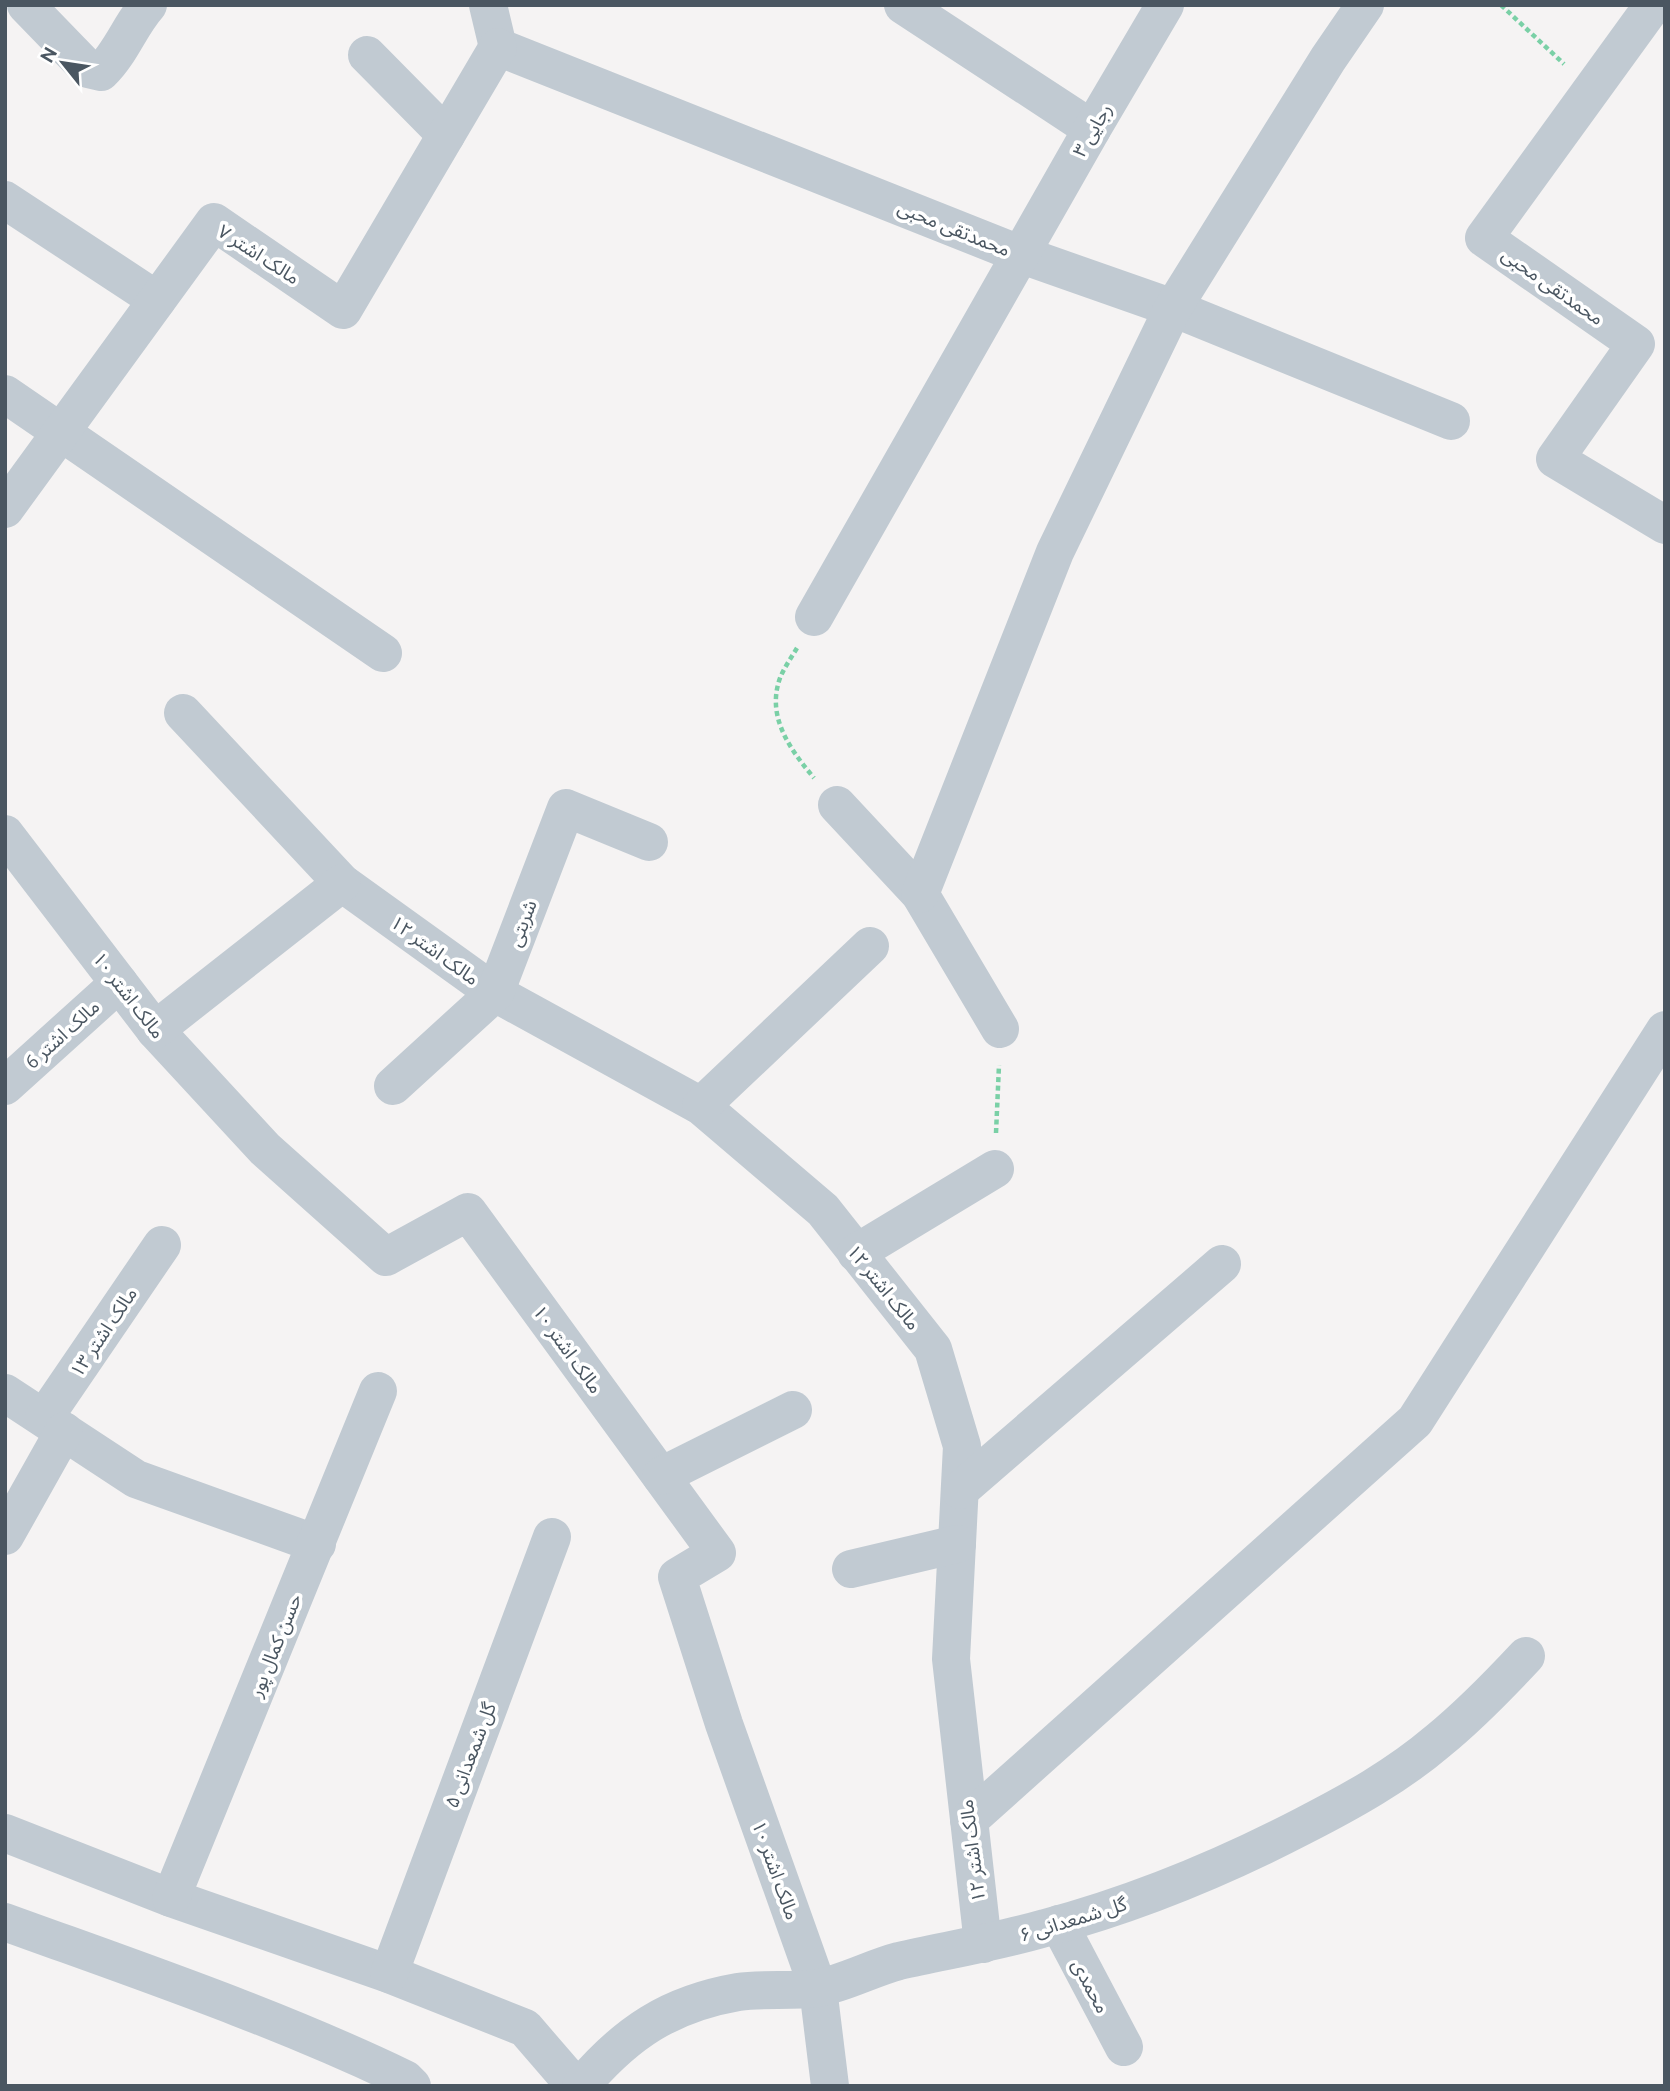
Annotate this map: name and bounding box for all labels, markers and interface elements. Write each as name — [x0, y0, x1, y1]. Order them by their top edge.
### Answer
north arrow — [28, 28, 98, 98]
text: N — [35, 43, 61, 66]
street label: رجایی ۳ — [1068, 99, 1117, 161]
street label: محمدتقی محبی — [894, 195, 1013, 261]
street label: مالک اشتر ۷ — [214, 220, 304, 289]
street label: محمدتقی محبی — [1497, 243, 1608, 330]
street label: شربتی — [503, 897, 542, 950]
street label: مالک اشتر ۱۲ — [386, 911, 483, 990]
street label: مالک اشتر ۱۰ — [88, 947, 170, 1043]
street label: مالک اشتر 6 — [20, 995, 104, 1074]
street label: مالک اشتر ۱۲ — [842, 1240, 925, 1335]
street label: مالک اشتر ۱۳ — [65, 1283, 142, 1382]
street label: مالک اشتر ۱۰ — [528, 1301, 607, 1398]
street label: حسن کمال پور — [244, 1590, 308, 1701]
street label: گل شمعدانی ۵ — [440, 1698, 501, 1811]
street label: مالک اشتر ۱۲ — [955, 1798, 990, 1904]
street label: مالک اشتر ۱۰ — [747, 1818, 804, 1923]
street label: گل شمعدانی ۶ — [1017, 1892, 1131, 1947]
street label: محمدی — [1068, 1955, 1114, 2017]

